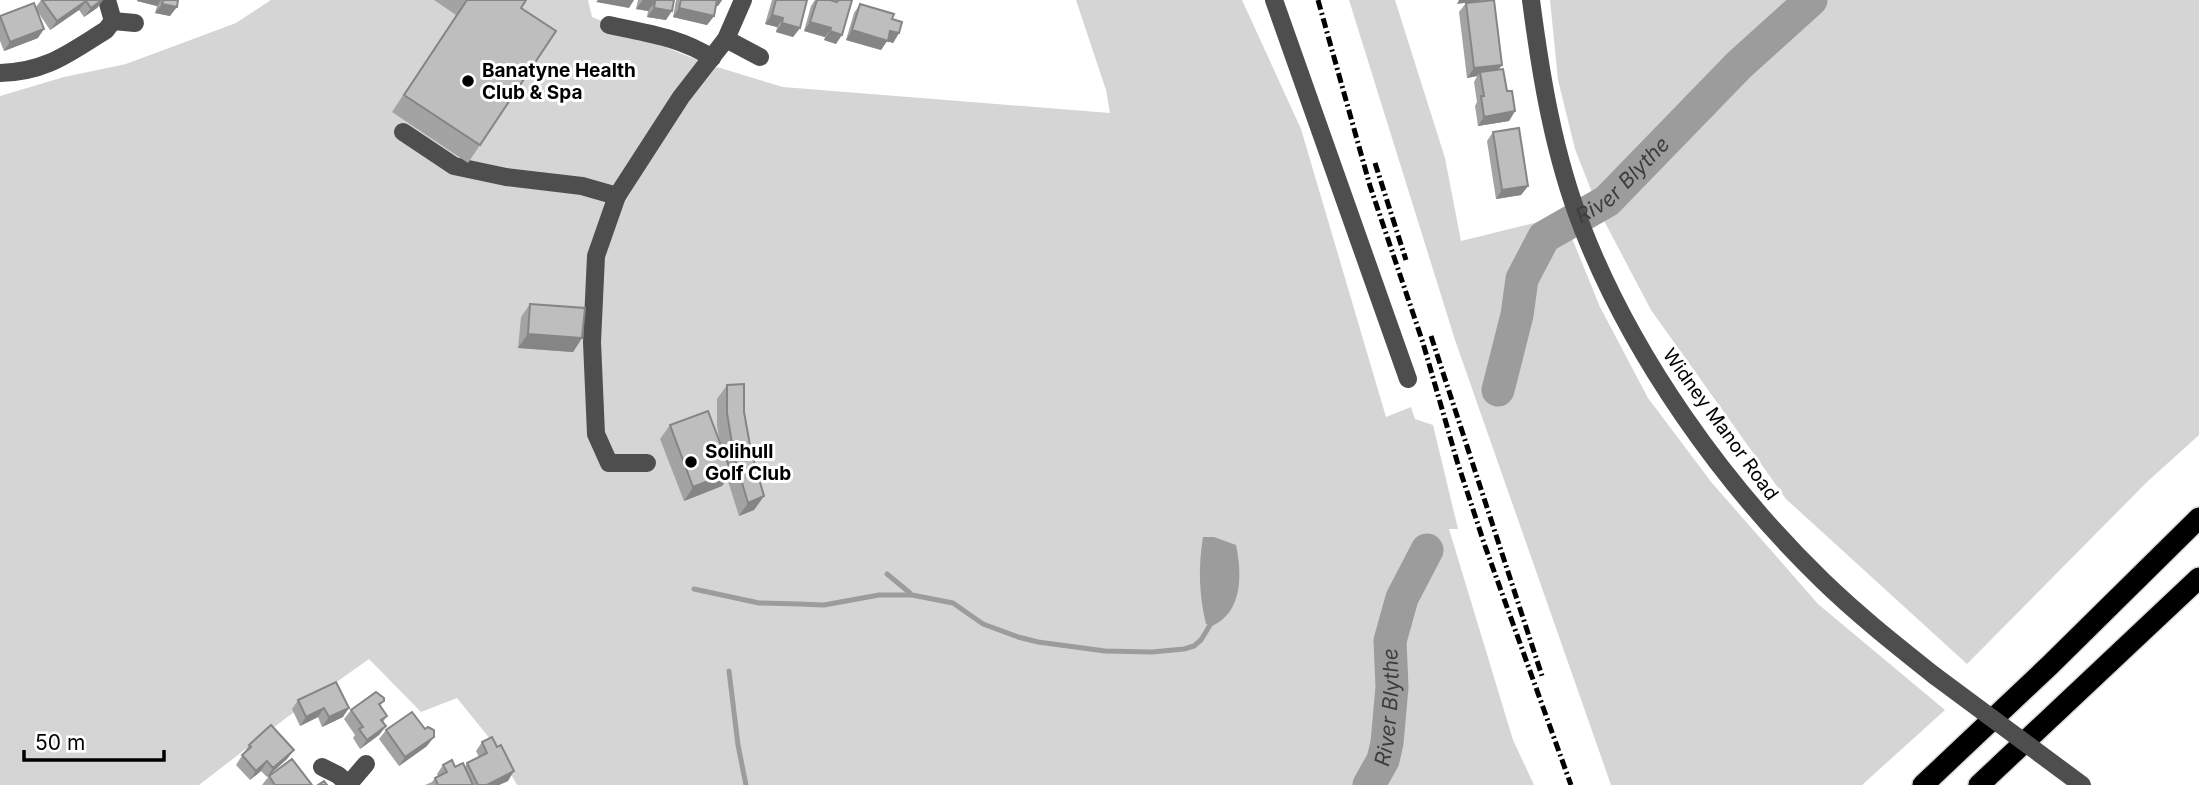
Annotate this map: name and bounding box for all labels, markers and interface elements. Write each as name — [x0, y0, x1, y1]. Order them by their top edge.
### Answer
place label: Banatyne Health Club & Spa — [482, 59, 636, 104]
marker: Banatyne Health Club & Spa — [460, 73, 476, 89]
water label: River Blythe — [1571, 131, 1674, 228]
street label: Widney Manor Road — [1658, 344, 1783, 505]
place label: Solihull Golf Club — [705, 440, 791, 485]
marker: Solihull Golf Club — [683, 454, 699, 470]
water label: River Blythe — [1369, 648, 1404, 768]
scale bar — [24, 718, 164, 762]
text: 50 m — [35, 730, 85, 755]

